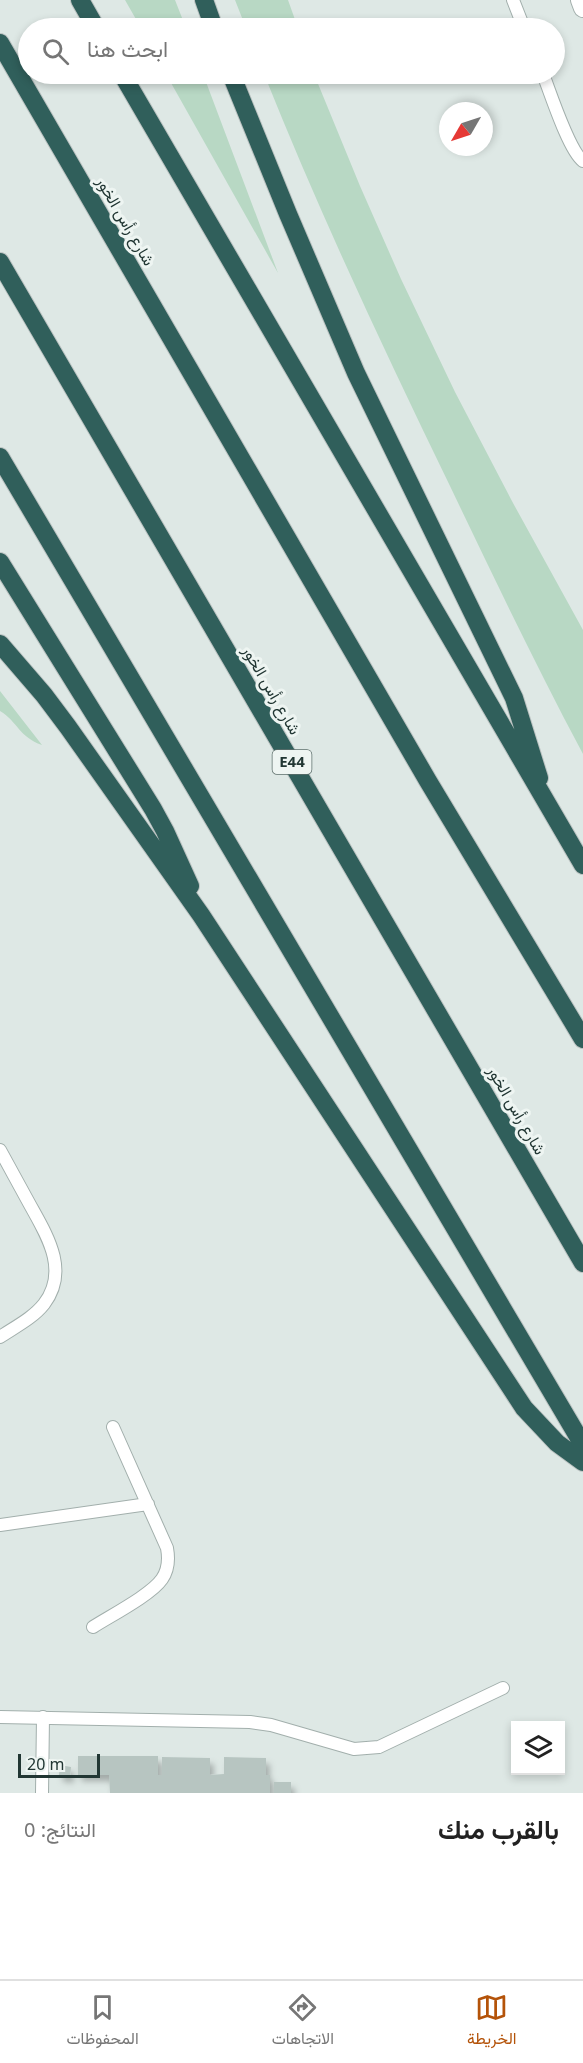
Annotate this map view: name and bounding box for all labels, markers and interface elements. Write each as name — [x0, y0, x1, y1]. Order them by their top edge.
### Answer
search box — [18, 18, 565, 84]
text: ابحث هنا — [87, 33, 168, 63]
icon: search — [39, 35, 72, 68]
north arrow — [439, 102, 493, 156]
street label: شارع رأس الخور — [90, 172, 160, 270]
street label: شارع رأس الخور — [236, 641, 306, 739]
road number: E44 — [272, 750, 312, 774]
street label: شارع رأس الخور — [481, 1061, 551, 1159]
map controls — [511, 1721, 565, 1775]
button: layers — [511, 1721, 565, 1775]
scale bar — [18, 1751, 100, 1778]
text: 20 m — [27, 1753, 64, 1775]
text: بالقرب منك — [438, 1811, 559, 1847]
text: النتائج: 0 — [24, 1816, 96, 1843]
tab: المحفوظات — [67, 1991, 139, 2053]
tab: الاتجاهات — [272, 1991, 334, 2053]
tab: الخريطة — [467, 1991, 516, 2053]

